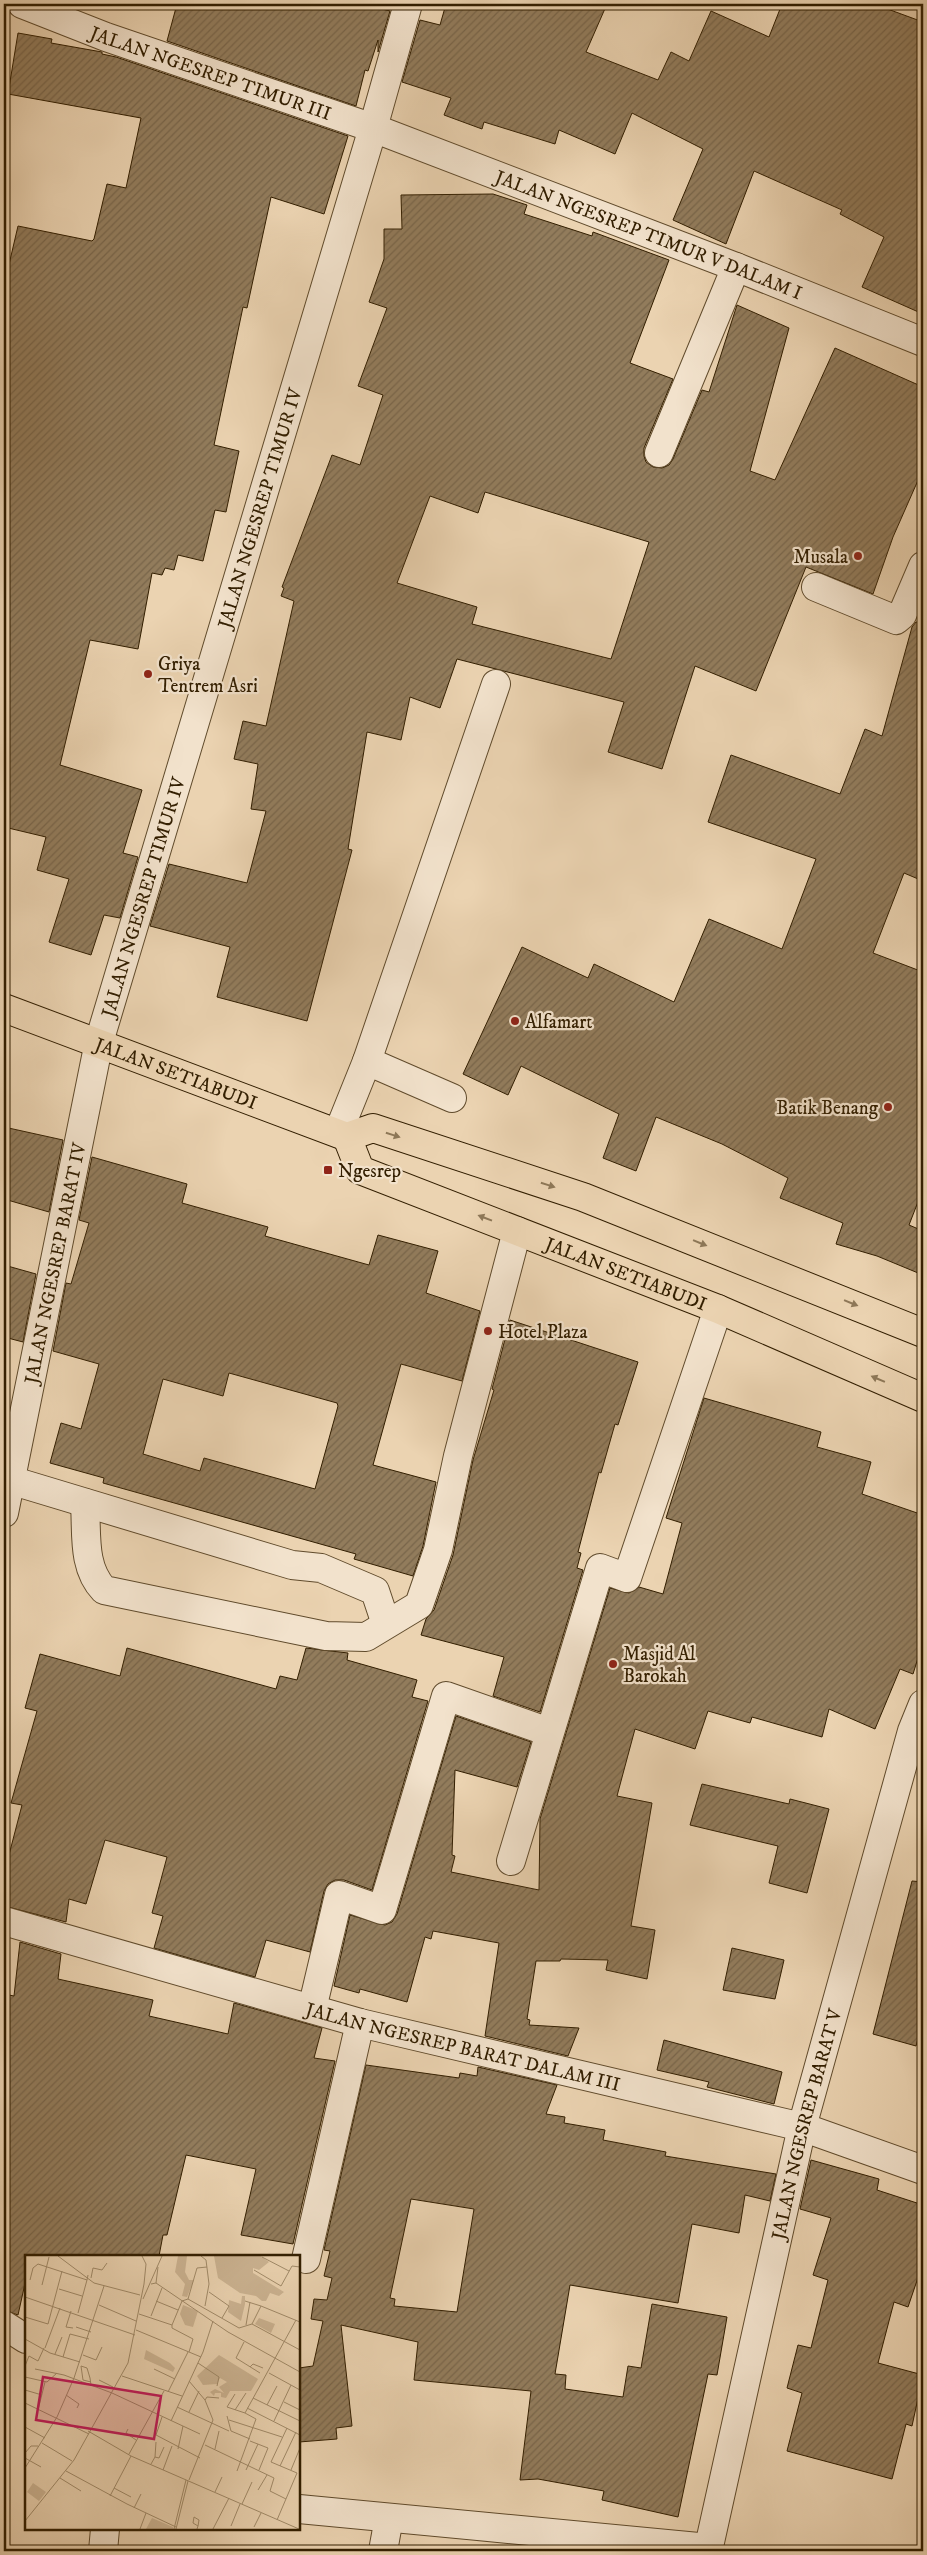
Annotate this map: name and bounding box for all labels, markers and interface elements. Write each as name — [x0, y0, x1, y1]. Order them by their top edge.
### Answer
street label: JALAN NGESREP TIMUR III — [85, 21, 334, 126]
street label: JALAN NGESREP TIMUR V DALAM I — [490, 165, 805, 305]
street label: JALAN NGESREP TIMUR IV — [213, 385, 308, 633]
place label: Musala — [794, 546, 848, 569]
marker: Musala — [852, 550, 864, 562]
place label: Griya Tentrem Asri — [158, 653, 258, 698]
marker: Griya Tentrem Asri — [142, 668, 154, 680]
street label: JALAN NGESREP TIMUR IV — [97, 774, 191, 1022]
place label: Alfamart — [525, 1011, 592, 1034]
marker: Alfamart — [509, 1015, 521, 1027]
street label: JALAN SETIABUDI — [90, 1033, 260, 1115]
place label: Batik Benang — [776, 1097, 879, 1120]
marker: Batik Benang — [882, 1101, 894, 1113]
one-way arrow — [386, 1131, 401, 1139]
street label: JALAN NGESREP BARAT IV — [20, 1140, 92, 1388]
place label: Ngesrep — [338, 1160, 401, 1183]
marker: Ngesrep — [322, 1164, 334, 1176]
one-way arrow — [541, 1182, 556, 1190]
one-way arrow — [478, 1214, 492, 1222]
street label: JALAN SETIABUDI — [540, 1232, 710, 1317]
one-way arrow — [693, 1240, 707, 1248]
one-way arrow — [844, 1299, 859, 1307]
place label: Hotel Plaza — [498, 1321, 588, 1344]
marker: Hotel Plaza — [482, 1325, 494, 1337]
one-way arrow — [871, 1374, 886, 1382]
place label: Masjid Al Barokah — [623, 1643, 696, 1688]
marker: Masjid Al Barokah — [607, 1658, 619, 1670]
street label: JALAN NGESREP BARAT DALAM III — [301, 1998, 622, 2097]
street label: JALAN NGESREP BARAT V — [767, 2005, 848, 2244]
inset map — [25, 2255, 300, 2530]

